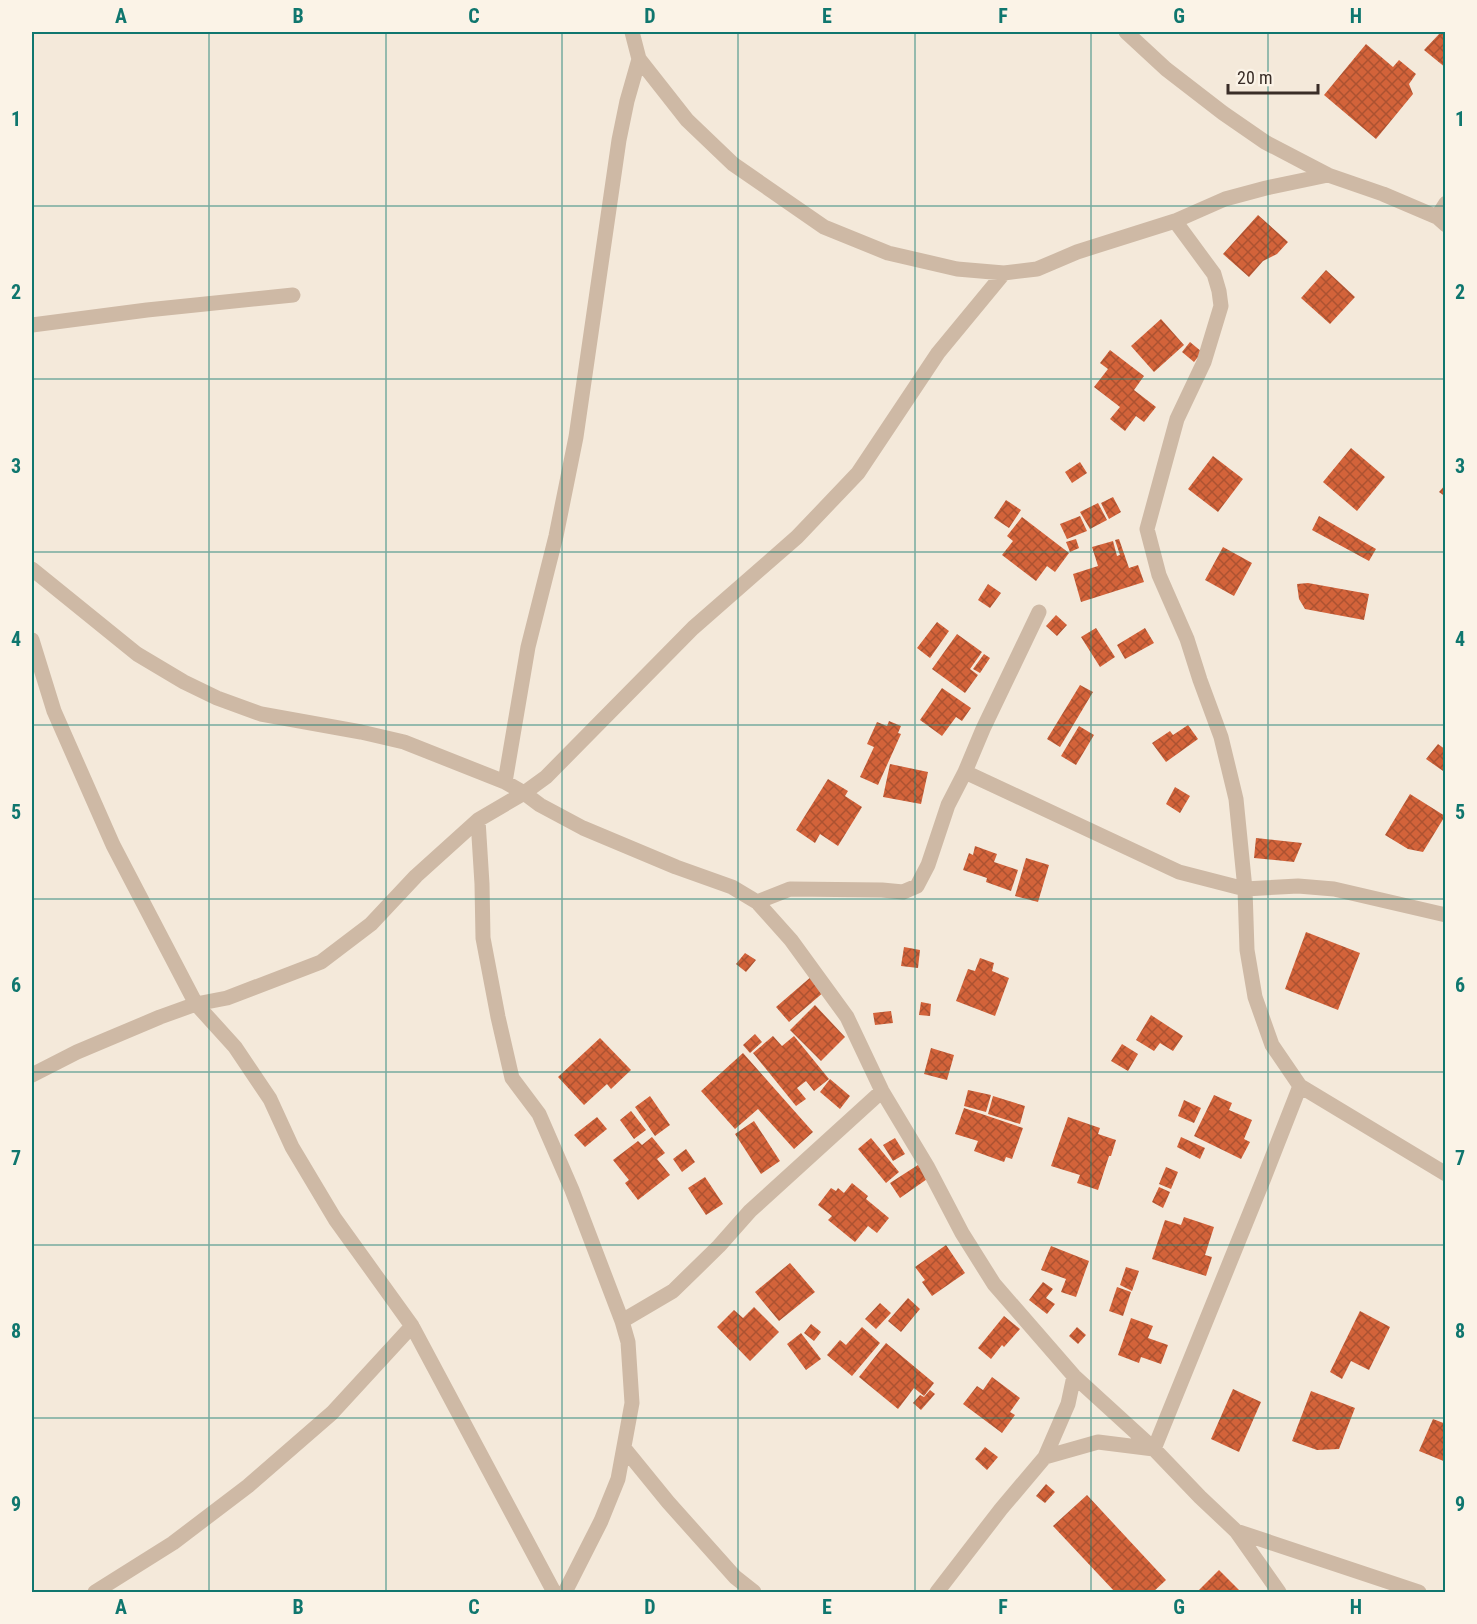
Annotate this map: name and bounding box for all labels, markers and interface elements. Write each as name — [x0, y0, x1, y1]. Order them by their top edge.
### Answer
text: A — [115, 4, 127, 28]
text: B — [292, 4, 304, 28]
text: C — [468, 4, 480, 28]
text: D — [644, 4, 656, 28]
text: E — [822, 4, 832, 28]
text: F — [998, 4, 1008, 28]
text: G — [1173, 4, 1185, 28]
text: H — [1350, 4, 1362, 28]
scale bar — [1228, 57, 1318, 95]
text: 20 m — [1237, 67, 1272, 88]
text: 1 — [11, 107, 21, 131]
text: 1 — [1455, 107, 1465, 131]
text: 2 — [11, 280, 21, 304]
text: 2 — [1455, 280, 1465, 304]
text: 3 — [11, 454, 21, 478]
text: 3 — [1455, 454, 1465, 478]
text: 4 — [11, 627, 21, 651]
text: 4 — [1455, 627, 1465, 651]
text: 5 — [11, 800, 21, 824]
text: 5 — [1455, 800, 1465, 824]
text: 6 — [11, 973, 21, 997]
text: 6 — [1455, 973, 1465, 997]
text: 7 — [11, 1146, 21, 1170]
text: 7 — [1455, 1146, 1465, 1170]
text: 8 — [11, 1319, 21, 1343]
text: 8 — [1455, 1319, 1465, 1343]
text: 9 — [11, 1492, 21, 1516]
text: 9 — [1455, 1492, 1465, 1516]
text: A — [115, 1595, 127, 1619]
text: B — [292, 1595, 304, 1619]
text: C — [468, 1595, 480, 1619]
text: D — [644, 1595, 656, 1619]
text: E — [822, 1595, 832, 1619]
text: F — [998, 1595, 1008, 1619]
text: G — [1173, 1595, 1185, 1619]
text: H — [1350, 1595, 1362, 1619]

